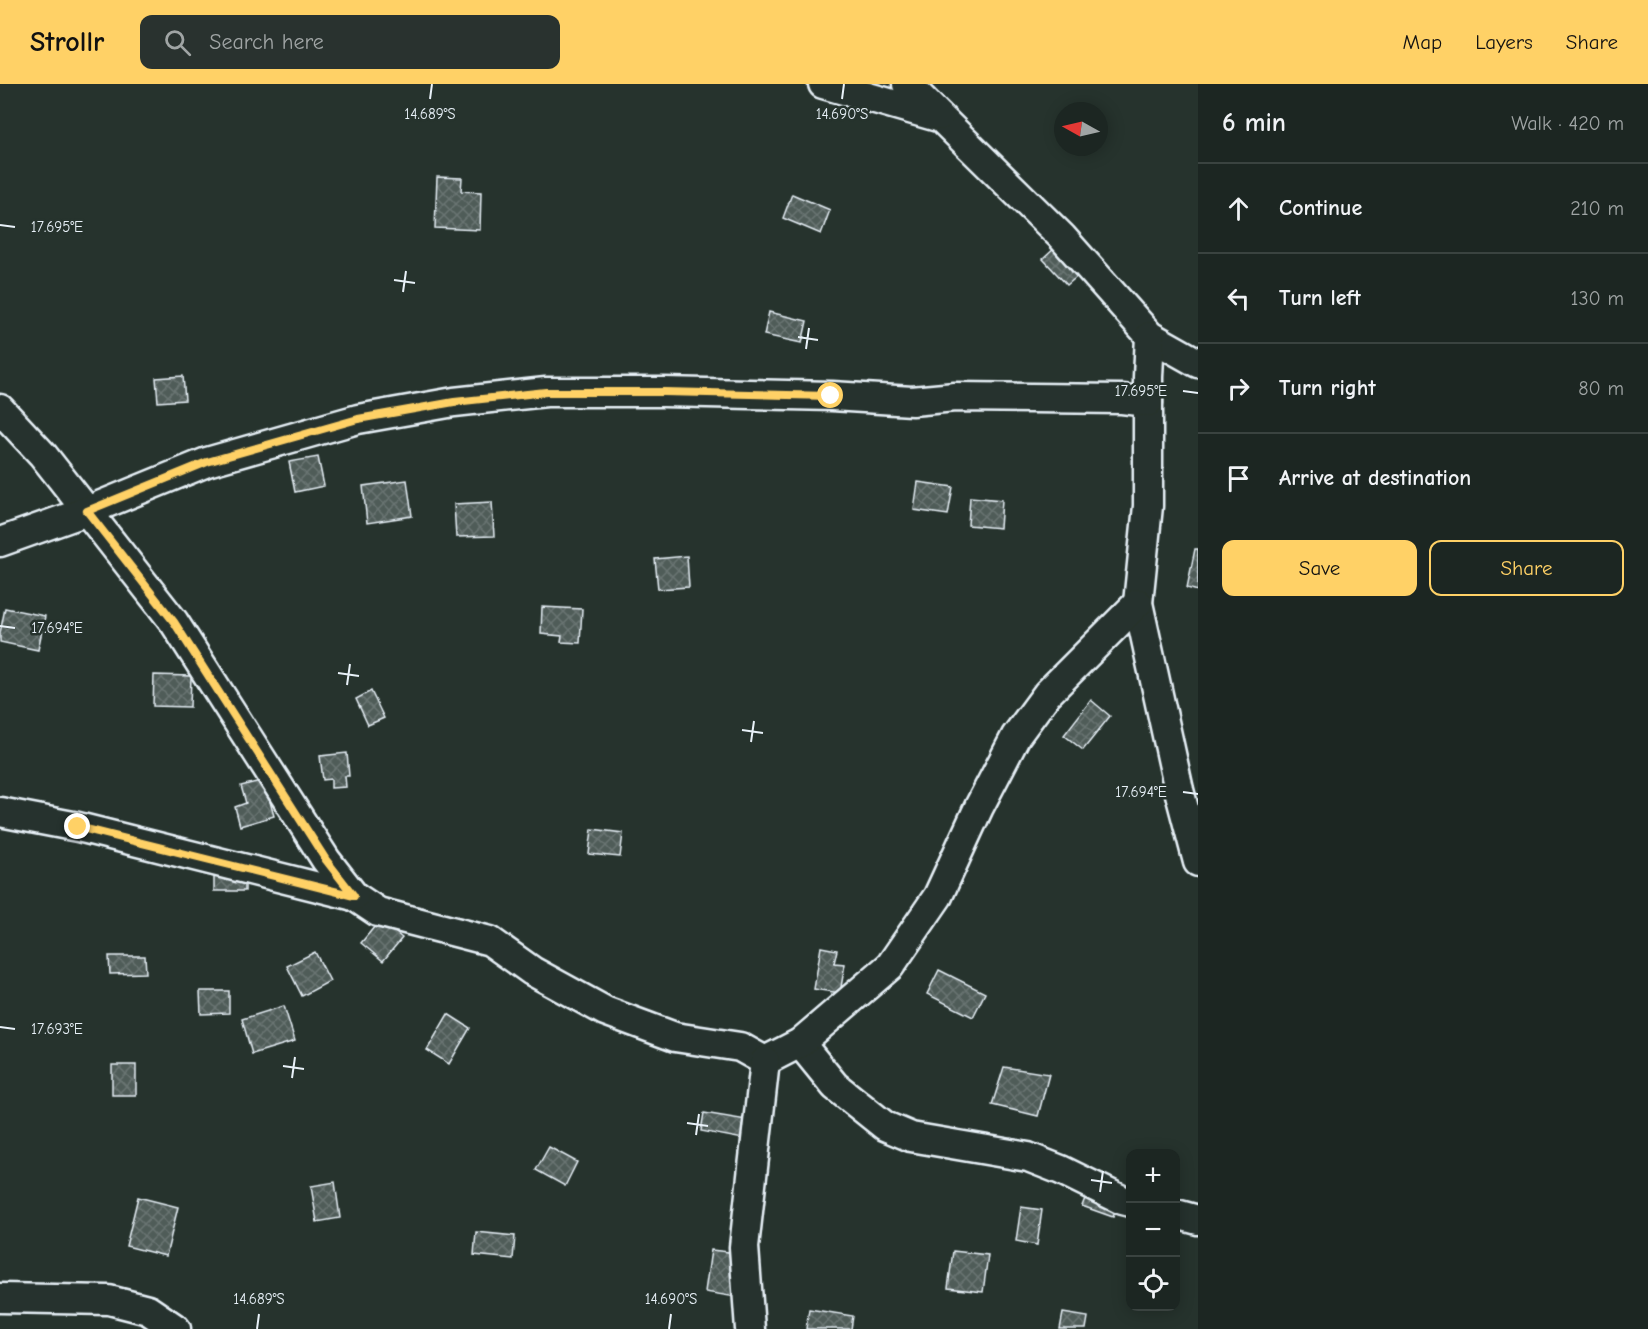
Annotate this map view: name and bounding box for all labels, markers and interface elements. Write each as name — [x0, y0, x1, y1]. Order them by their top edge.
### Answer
search box — [140, 15, 560, 69]
text: Strollr — [30, 26, 104, 58]
icon: search — [161, 26, 194, 59]
text: Search here — [209, 29, 324, 55]
text: Map — [1403, 30, 1442, 54]
text: Layers — [1475, 30, 1533, 54]
text: Share — [1566, 30, 1618, 54]
north arrow — [1054, 102, 1108, 156]
text: 14.689°S — [404, 105, 456, 123]
text: 14.690°S — [816, 105, 868, 123]
text: 6 min — [1222, 108, 1286, 138]
text: Walk · 420 m — [1511, 112, 1624, 135]
icon: ahead — [1222, 192, 1255, 225]
text: Continue — [1279, 195, 1362, 221]
text: 210 m — [1570, 197, 1624, 220]
text: 17.695°E — [31, 218, 83, 236]
icon: left — [1222, 282, 1255, 315]
text: Turn left — [1279, 285, 1361, 311]
text: 130 m — [1571, 287, 1624, 310]
icon: right — [1222, 372, 1255, 405]
text: Turn right — [1279, 375, 1376, 401]
text: 80 m — [1578, 377, 1624, 400]
route start — [817, 382, 843, 408]
text: 17.695°E — [1115, 382, 1167, 400]
icon: arrive — [1222, 462, 1255, 495]
text: Arrive at destination — [1279, 465, 1471, 491]
button: Save — [1222, 540, 1417, 596]
button: Share — [1429, 540, 1624, 596]
text: 17.694°E — [31, 619, 83, 637]
text: 17.694°E — [1115, 783, 1167, 801]
route end — [64, 813, 90, 839]
text: 17.693°E — [31, 1020, 83, 1038]
map controls — [1126, 1149, 1180, 1311]
button: + — [1126, 1149, 1180, 1203]
button: − — [1126, 1203, 1180, 1257]
button: locate — [1126, 1257, 1180, 1311]
text: 14.689°S — [233, 1290, 285, 1308]
text: 14.690°S — [645, 1290, 697, 1308]

